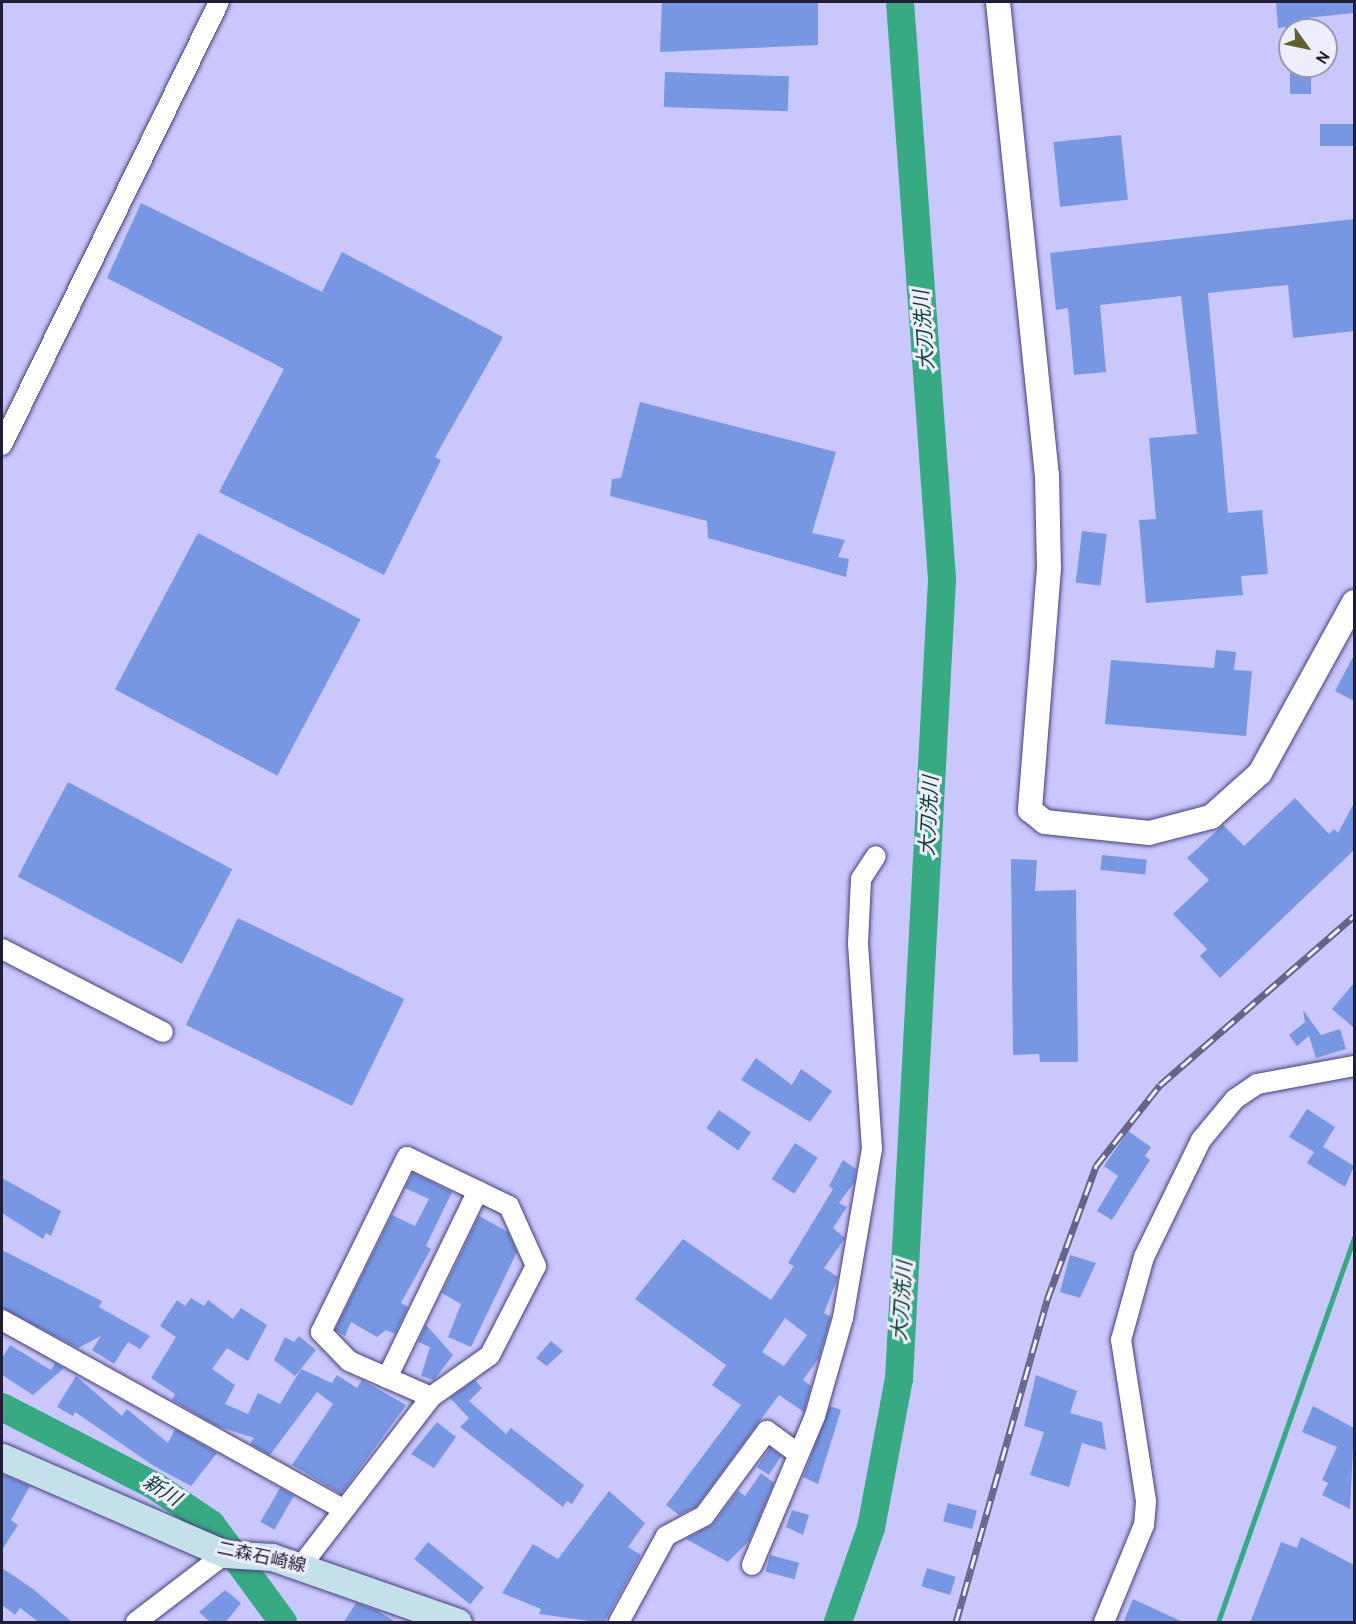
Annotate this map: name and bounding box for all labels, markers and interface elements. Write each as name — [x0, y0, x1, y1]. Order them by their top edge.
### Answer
north arrow — [1278, 18, 1338, 78]
text: N — [1310, 46, 1333, 67]
water label: 大刀洗川 — [911, 289, 941, 371]
water label: 大刀洗川 — [917, 775, 945, 857]
water label: 大刀洗川 — [889, 1260, 919, 1342]
water label: 新川 — [138, 1471, 184, 1513]
street label: 二森石崎線 — [215, 1539, 307, 1579]

